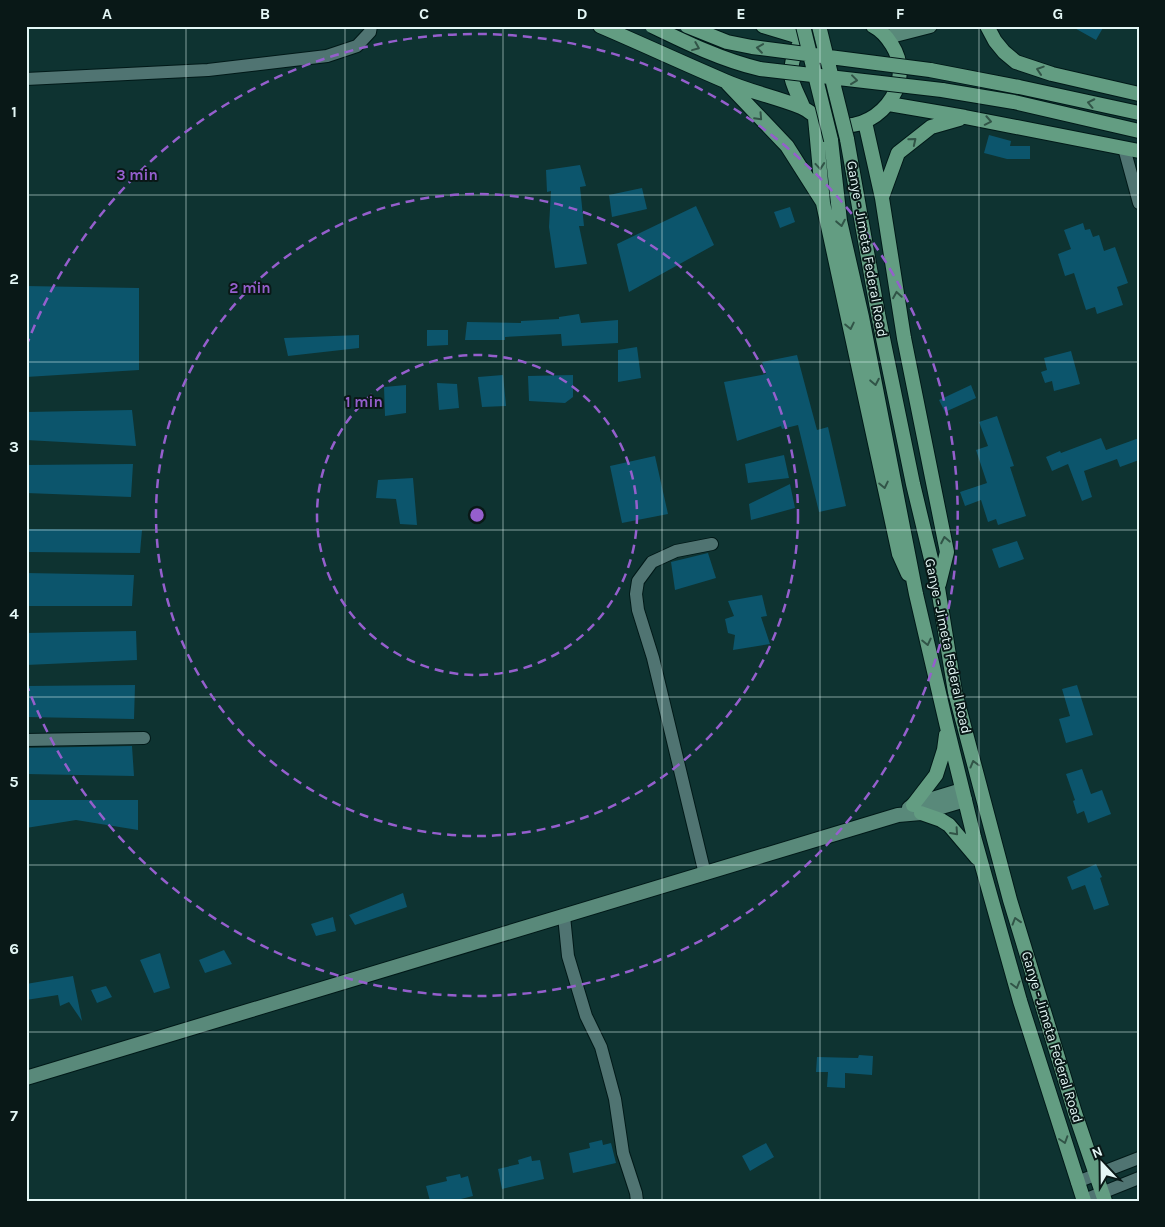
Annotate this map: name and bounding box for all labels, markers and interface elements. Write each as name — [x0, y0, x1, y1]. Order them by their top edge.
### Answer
text: A — [102, 4, 112, 23]
text: B — [260, 4, 270, 23]
text: C — [419, 4, 429, 23]
text: D — [577, 4, 588, 23]
text: E — [736, 4, 746, 23]
text: F — [896, 4, 905, 23]
text: G — [1053, 4, 1063, 23]
one-way arrow — [692, 41, 700, 51]
one-way arrow — [755, 43, 763, 54]
one-way arrow — [1037, 66, 1045, 76]
one-way arrow — [851, 74, 859, 85]
one-way arrow — [1087, 98, 1096, 109]
text: 1 — [11, 102, 17, 121]
one-way arrow — [753, 111, 762, 120]
one-way arrow — [984, 116, 993, 126]
one-way arrow — [907, 138, 916, 147]
street label: Ganye - Jimeta Federal Road — [843, 160, 891, 338]
one-way arrow — [814, 163, 825, 171]
text: 3 min — [116, 166, 158, 184]
one-way arrow — [835, 219, 845, 228]
text: 2 — [9, 269, 19, 288]
text: 2 min — [229, 279, 271, 297]
one-way arrow — [893, 291, 903, 299]
one-way arrow — [844, 321, 855, 330]
one-way arrow — [869, 377, 880, 386]
text: 1 min — [345, 393, 383, 411]
text: 3 — [9, 437, 19, 456]
one-way arrow — [878, 480, 889, 489]
centre of rings — [468, 506, 486, 524]
one-way arrow — [940, 536, 951, 545]
street label: Ganye - Jimeta Federal Road — [921, 557, 975, 735]
text: 4 — [9, 604, 19, 623]
one-way arrow — [921, 637, 932, 646]
one-way arrow — [970, 760, 980, 768]
text: 5 — [9, 772, 19, 791]
one-way arrow — [949, 827, 958, 836]
one-way arrow — [1012, 917, 1022, 925]
text: 6 — [9, 939, 19, 958]
street label: Ganye - Jimeta Federal Road — [1018, 949, 1086, 1125]
one-way arrow — [1010, 981, 1021, 990]
text: 7 — [10, 1106, 18, 1125]
one-way arrow — [1059, 1136, 1069, 1144]
north arrow — [1078, 1140, 1128, 1190]
text: N — [1089, 1143, 1105, 1162]

